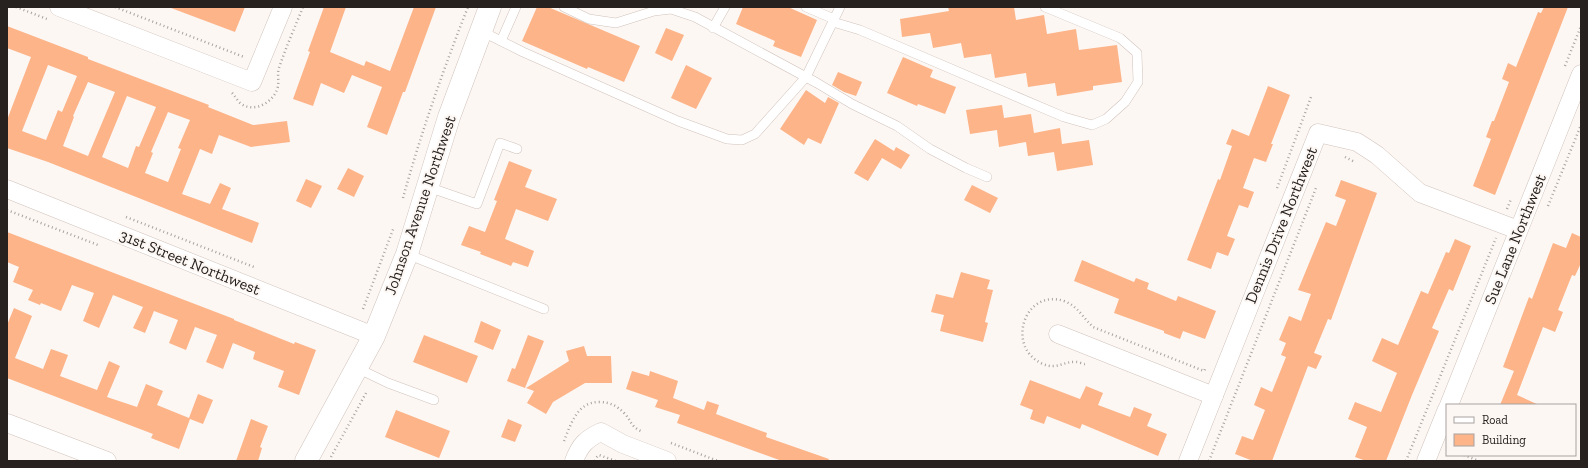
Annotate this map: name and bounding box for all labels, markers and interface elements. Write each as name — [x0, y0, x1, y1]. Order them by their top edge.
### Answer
street label: Johnson Avenue Northwest — [380, 113, 460, 297]
street label: Dennis Drive Northwest — [1241, 144, 1321, 306]
street label: Sue Lane Northwest — [1480, 171, 1550, 307]
street label: 31st Street Northwest — [117, 225, 263, 299]
legend — [1446, 404, 1576, 456]
text: Road — [1482, 413, 1508, 427]
text: Building — [1482, 433, 1526, 447]

